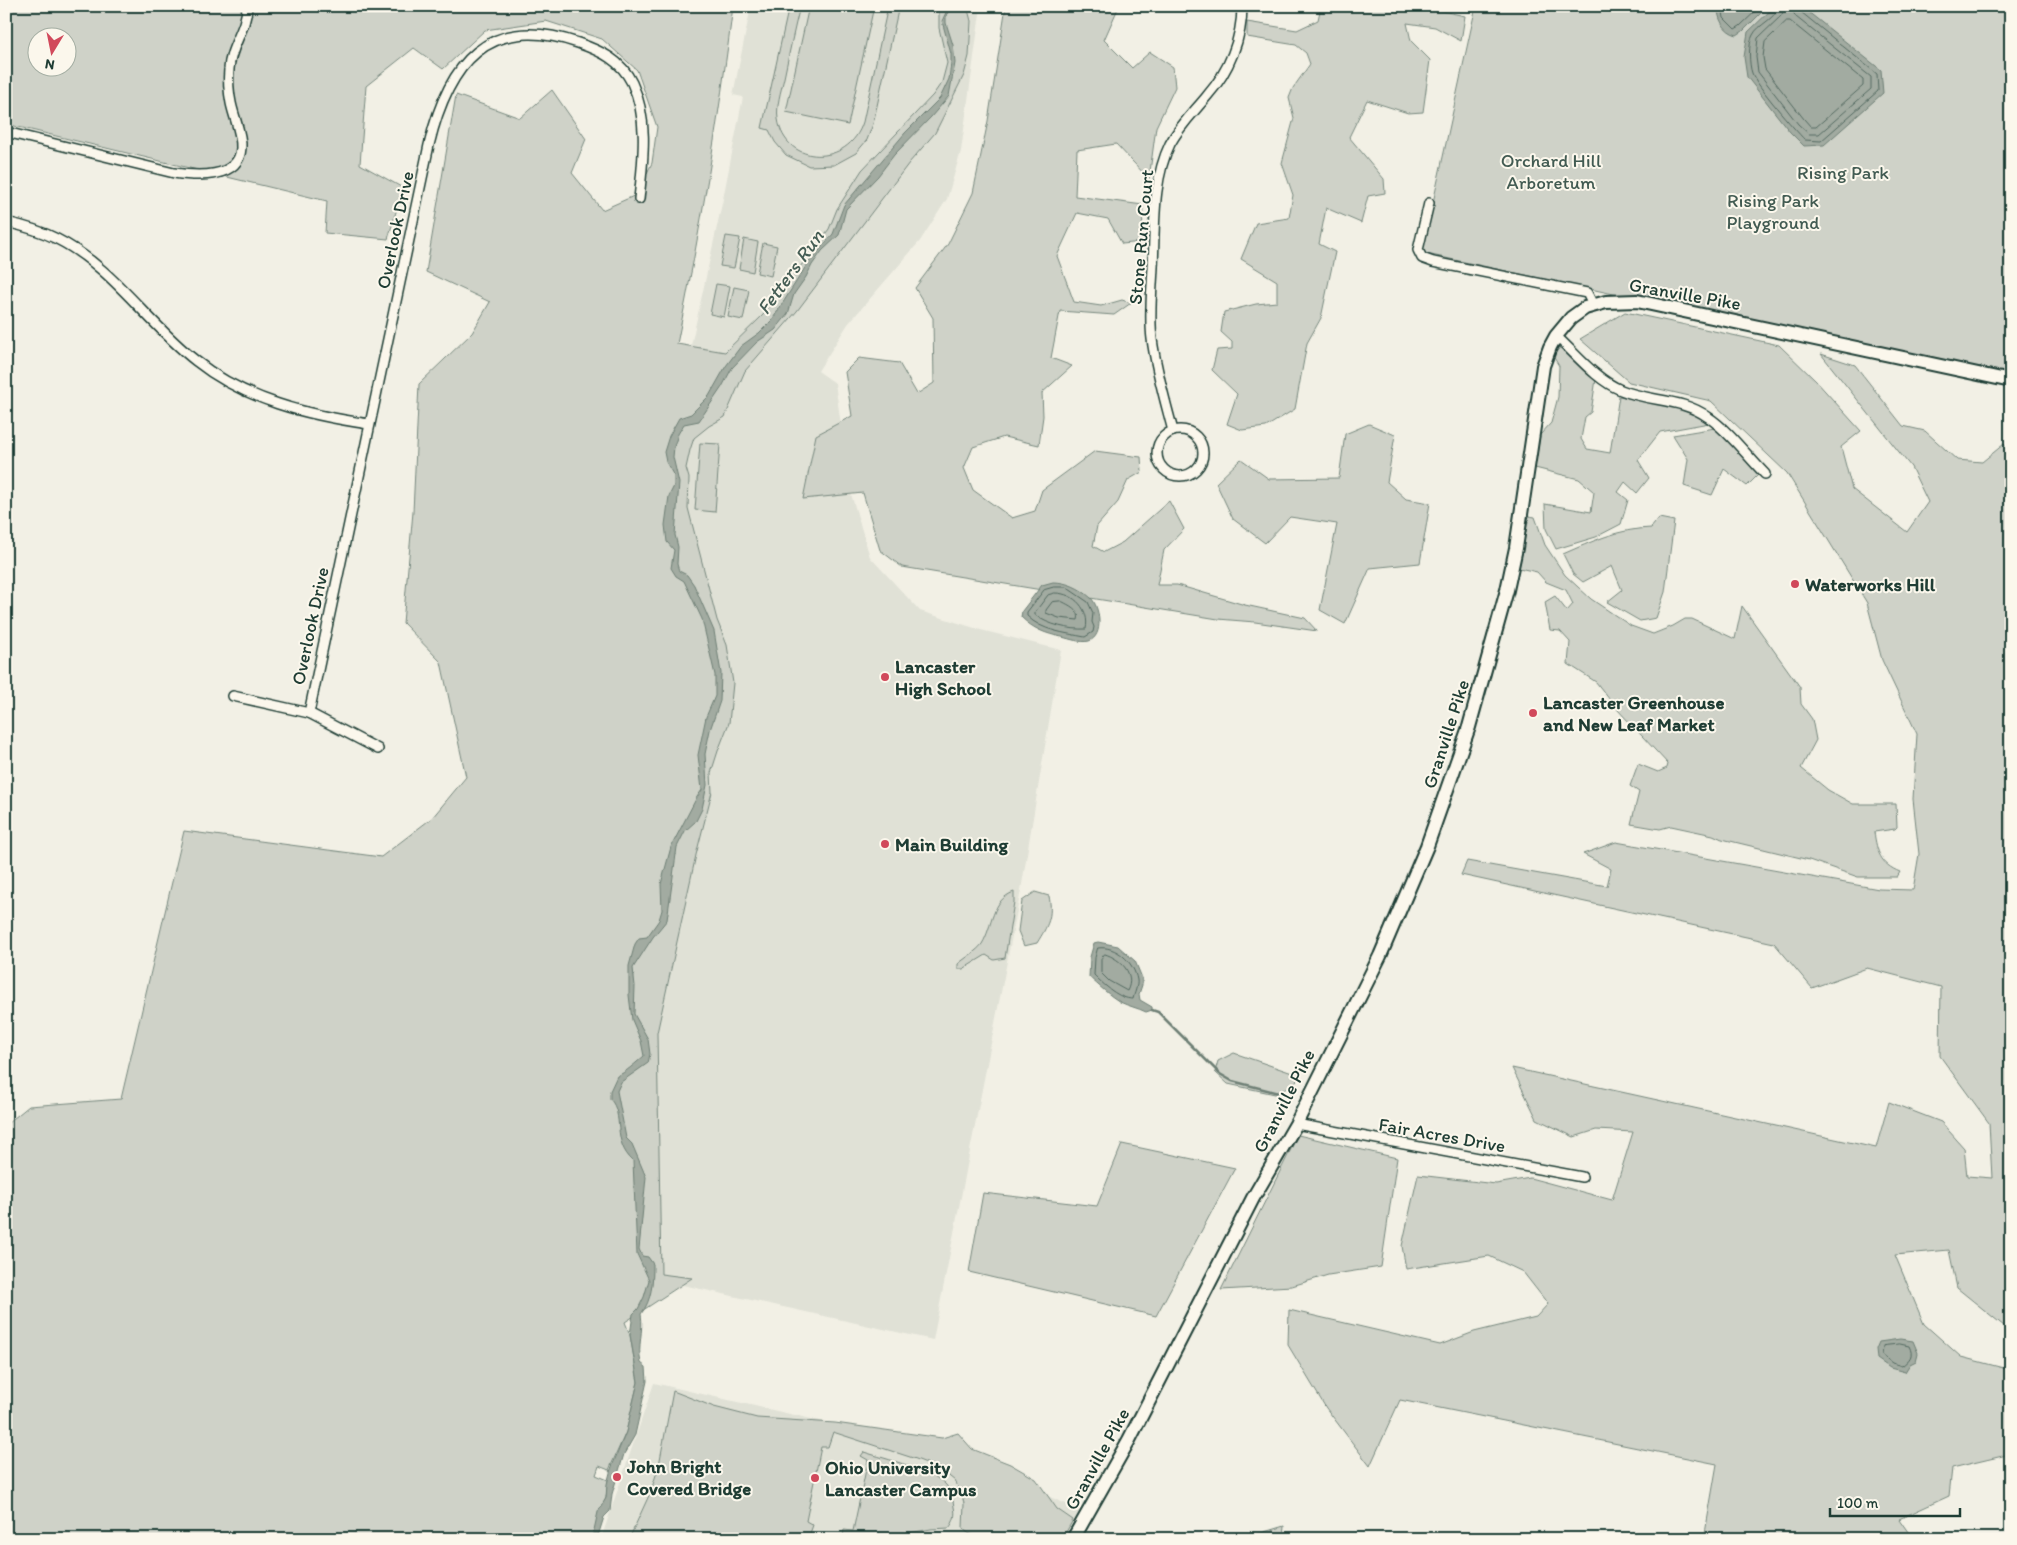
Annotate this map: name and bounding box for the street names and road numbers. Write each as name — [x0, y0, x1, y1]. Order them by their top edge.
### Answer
street label: Overlook Drive — [371, 169, 419, 291]
street label: Stone Run Court — [1124, 169, 1158, 305]
street label: Granville Pike — [1627, 273, 1743, 315]
street label: Overlook Drive — [286, 565, 334, 687]
street label: Granville Pike — [1418, 677, 1474, 791]
street label: Granville Pike — [1248, 1045, 1320, 1157]
street label: Fair Acres Drive — [1377, 1113, 1507, 1157]
street label: Granville Pike — [1060, 1404, 1134, 1514]

